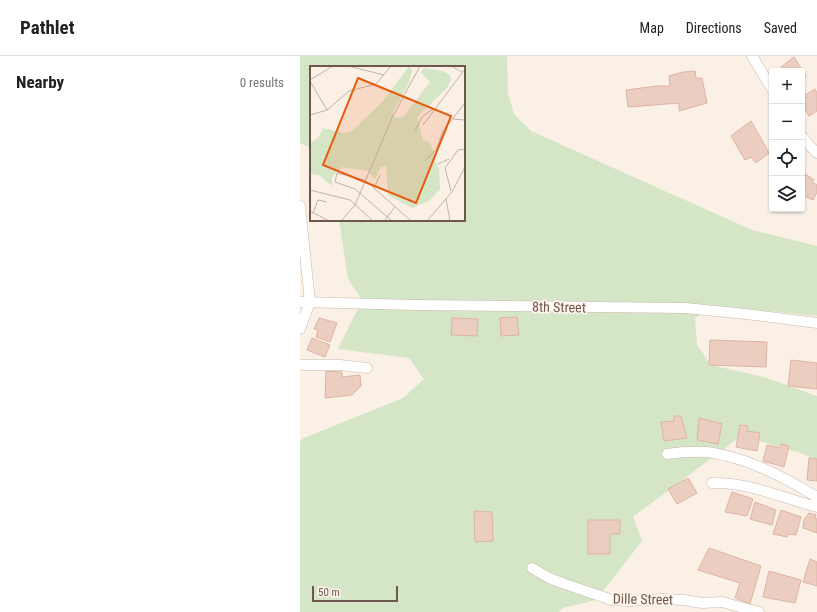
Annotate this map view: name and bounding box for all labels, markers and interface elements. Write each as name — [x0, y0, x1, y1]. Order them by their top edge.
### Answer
text: Pathlet — [20, 16, 75, 39]
text: Map — [640, 20, 664, 36]
text: Directions — [686, 20, 742, 36]
text: Saved — [764, 20, 797, 36]
inset map — [310, 66, 465, 221]
map controls — [769, 68, 805, 212]
button: + — [769, 68, 805, 104]
text: Nearby — [16, 72, 64, 92]
text: 0 results — [240, 75, 284, 90]
button: − — [769, 104, 805, 140]
button: locate — [769, 140, 805, 176]
button: layers — [769, 176, 805, 212]
street label: 8th Street — [532, 299, 586, 315]
scale bar — [312, 584, 398, 603]
text: 50 m — [318, 586, 340, 599]
street label: Dille Street — [613, 590, 673, 608]

